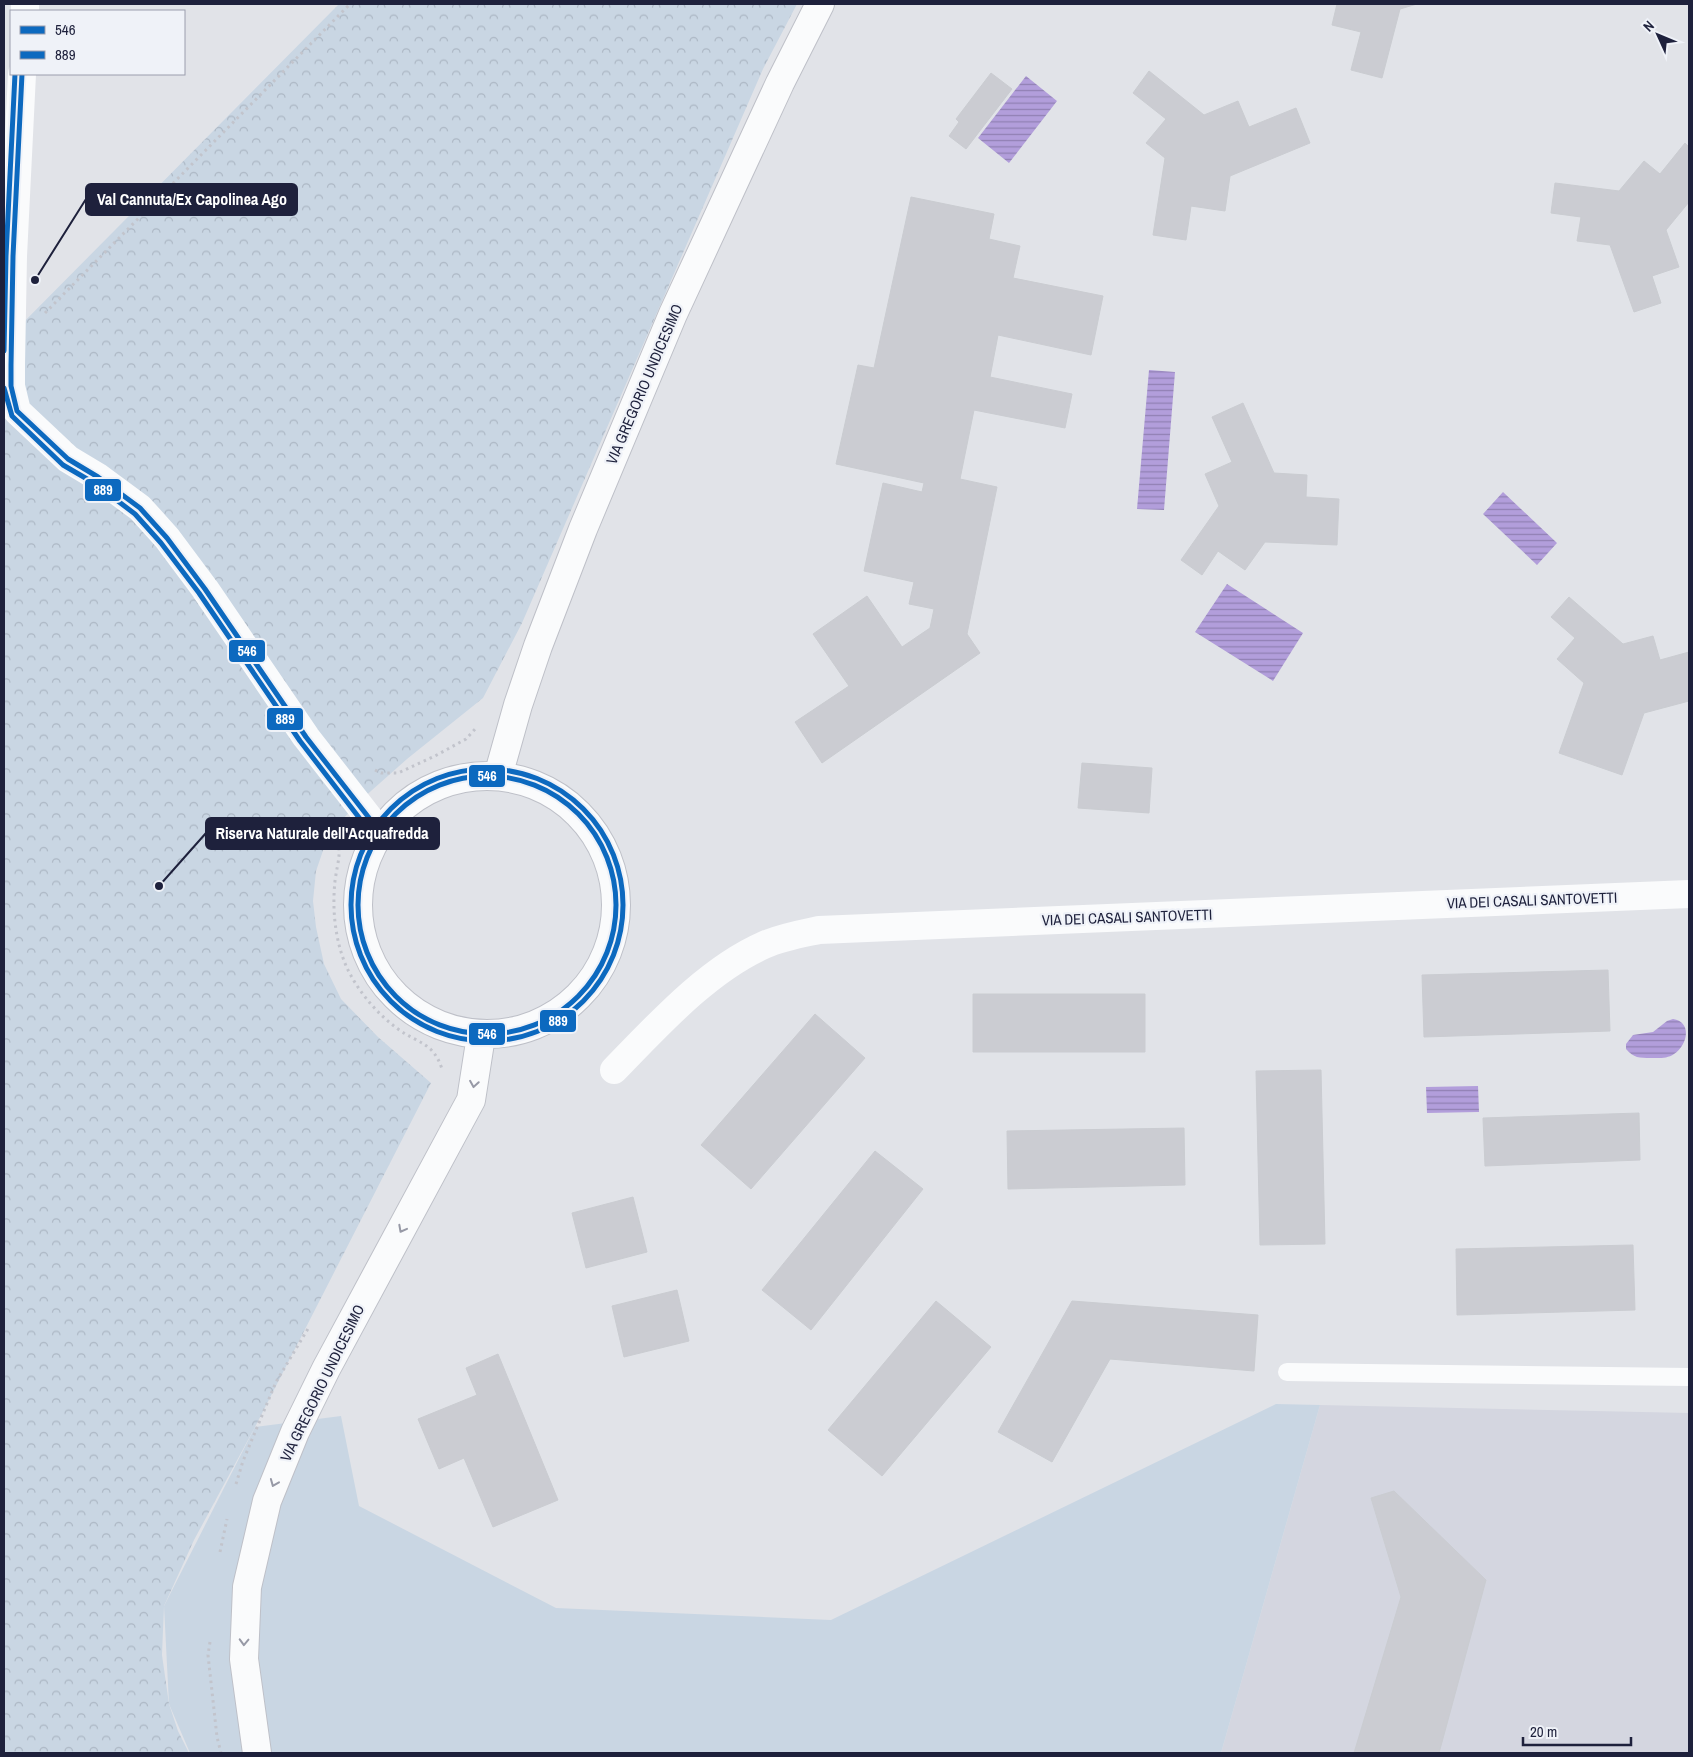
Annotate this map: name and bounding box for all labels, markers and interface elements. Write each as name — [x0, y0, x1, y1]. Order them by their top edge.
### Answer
legend — [10, 10, 185, 75]
north arrow — [1633, 10, 1683, 60]
text: N — [1639, 17, 1658, 35]
text: 546 — [55, 19, 76, 40]
text: 889 — [55, 44, 76, 65]
callout: Val Cannuta/Ex Capolinea Ago — [86, 184, 297, 215]
text: Val Cannuta/Ex Capolinea Ago — [97, 188, 287, 210]
street label: VIA GREGORIO UNDICESIMO — [601, 301, 687, 467]
line badge: 889 — [84, 478, 122, 502]
text: 889 — [93, 481, 113, 499]
line badge: 546 — [228, 639, 266, 663]
text: 546 — [237, 642, 257, 660]
line badge: 889 — [266, 707, 304, 731]
text: 889 — [275, 710, 295, 728]
line badge: 546 — [468, 764, 506, 788]
text: 546 — [477, 767, 497, 785]
callout: Riserva Naturale dell'Acquafredda — [206, 818, 439, 849]
text: Riserva Naturale dell'Acquafredda — [215, 822, 429, 844]
street label: VIA DEI CASALI SANTOVETTI — [1446, 887, 1618, 913]
street label: VIA DEI CASALI SANTOVETTI — [1041, 904, 1213, 930]
line badge: 889 — [539, 1009, 577, 1033]
text: 889 — [548, 1012, 568, 1030]
line badge: 546 — [468, 1022, 506, 1046]
text: 546 — [477, 1025, 497, 1043]
one-way arrow — [469, 1079, 479, 1088]
one-way arrow — [398, 1223, 408, 1232]
street label: VIA GREGORIO UNDICESIMO — [275, 1301, 369, 1465]
one-way arrow — [270, 1478, 281, 1487]
one-way arrow — [239, 1638, 250, 1646]
scale bar — [1523, 1714, 1630, 1746]
text: 20 m — [1530, 1721, 1557, 1742]

